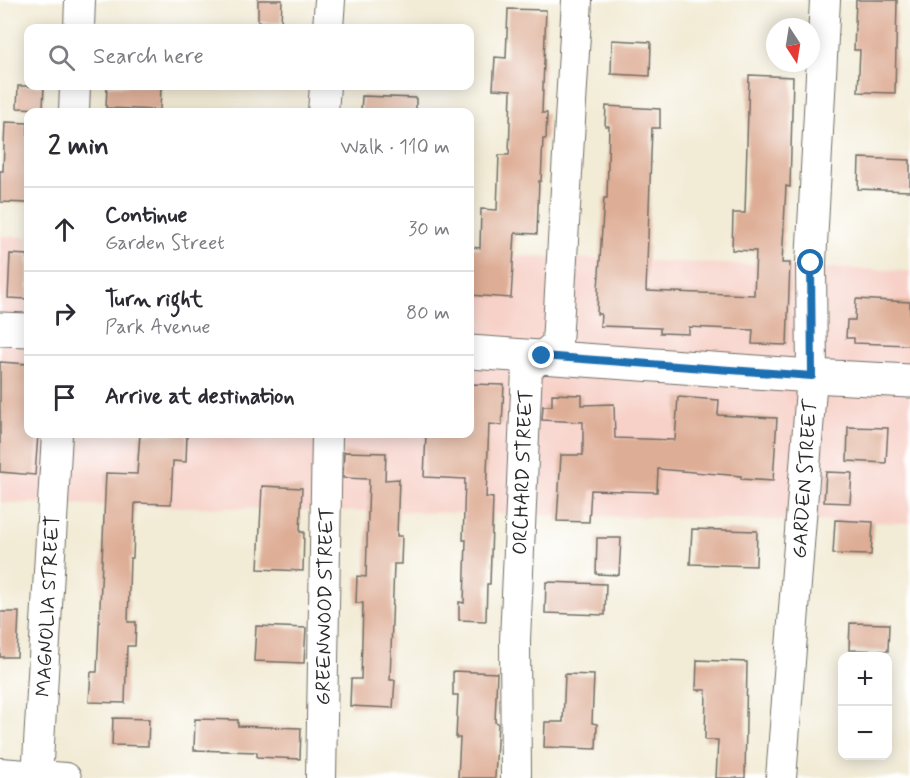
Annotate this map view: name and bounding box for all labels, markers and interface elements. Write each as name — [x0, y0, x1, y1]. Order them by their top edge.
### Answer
north arrow — [766, 18, 820, 72]
search box — [24, 24, 474, 90]
icon: search — [45, 41, 78, 74]
text: Search here — [93, 43, 204, 71]
text: 2 min — [48, 130, 109, 164]
text: Walk · 110 m — [341, 134, 450, 161]
text: Continue — [105, 202, 187, 230]
icon: ahead — [48, 213, 81, 246]
text: 30 m — [408, 216, 450, 243]
text: Garden Street — [105, 230, 225, 257]
route start — [797, 249, 823, 275]
text: Turn right — [105, 286, 203, 314]
icon: right — [48, 297, 81, 330]
text: 80 m — [406, 300, 450, 327]
text: Park Avenue — [105, 314, 210, 341]
route end — [528, 342, 554, 368]
icon: arrive — [48, 381, 81, 414]
text: Arrive at destination — [105, 383, 295, 411]
street label: ORCHARD STREET — [507, 389, 540, 555]
street label: GARDEN STREET — [786, 397, 825, 560]
street label: GREENWOOD STREET — [310, 506, 341, 706]
street label: MAGNOLIA STREET — [30, 514, 67, 698]
map controls — [838, 652, 892, 760]
button: + — [838, 652, 892, 706]
button: − — [838, 706, 892, 760]

